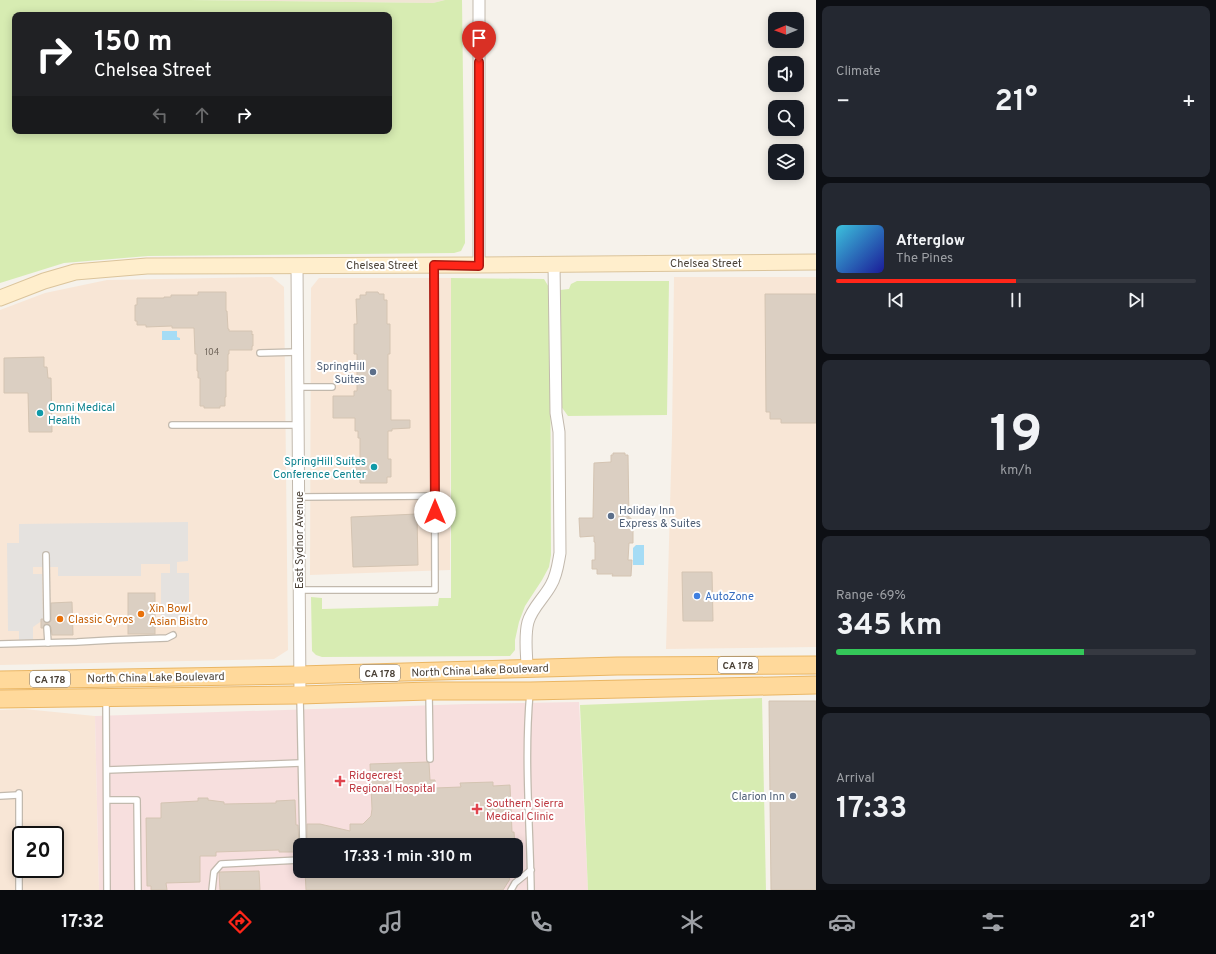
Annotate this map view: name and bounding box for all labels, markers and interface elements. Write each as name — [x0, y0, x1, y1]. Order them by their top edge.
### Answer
north arrow — [768, 12, 804, 48]
map controls — [768, 12, 804, 180]
pin — [462, 21, 496, 62]
text: 150 m — [94, 25, 172, 61]
icon: arrive — [468, 27, 490, 49]
icon: right — [28, 28, 80, 80]
button: sound — [768, 56, 804, 92]
text: Chelsea Street — [94, 60, 212, 83]
text: Climate — [836, 64, 881, 80]
text: 21° — [995, 84, 1037, 121]
text: − — [836, 89, 850, 116]
text: + — [1182, 89, 1196, 116]
button: search — [768, 100, 804, 136]
icon: left — [149, 104, 171, 126]
icon: ahead — [191, 104, 213, 126]
icon: right — [233, 104, 255, 126]
button: layers — [768, 144, 804, 180]
text: Afterglow — [896, 232, 965, 251]
text: The Pines — [896, 251, 953, 267]
street label: Chelsea Street — [670, 257, 742, 271]
street label: Chelsea Street — [346, 259, 418, 273]
icon: previous — [885, 289, 907, 311]
icon: pause — [1005, 289, 1027, 311]
icon: next — [1125, 289, 1147, 311]
house number: 104 — [205, 347, 220, 358]
place label: SpringHill Suites — [316, 360, 365, 387]
marker: SpringHill Suites — [368, 367, 378, 377]
place label: Omni Medical Health — [48, 401, 115, 428]
text: 19 — [990, 404, 1042, 470]
marker: Omni Medical Health — [35, 408, 45, 418]
place label: SpringHill Suites Conference Center — [273, 455, 367, 482]
marker: SpringHill Suites Conference Center — [369, 462, 379, 472]
text: km/h — [1000, 463, 1032, 479]
street label: East Sydnor Avenue — [293, 491, 307, 589]
position arrow — [414, 491, 456, 533]
place label: Holiday Inn Express & Suites — [619, 504, 701, 531]
marker: Holiday Inn Express & Suites — [606, 511, 616, 521]
text: Range · 69% — [836, 588, 906, 604]
place label: AutoZone — [705, 590, 754, 604]
marker: AutoZone — [692, 591, 702, 601]
place label: Xin Bowl Asian Bistro — [149, 602, 208, 629]
text: 345 km — [836, 608, 942, 645]
marker: Xin Bowl Asian Bistro — [136, 609, 146, 619]
place label: Classic Gyros — [68, 613, 133, 627]
marker: Classic Gyros — [55, 614, 65, 624]
road number: CA 178 — [718, 657, 758, 673]
street label: North China Lake Boulevard — [411, 662, 549, 680]
road number: CA 178 — [360, 665, 400, 681]
street label: North China Lake Boulevard — [87, 670, 225, 686]
road number: CA 178 — [30, 671, 70, 687]
place label: Ridgecrest Regional Hospital — [349, 769, 435, 796]
text: Arrival — [836, 771, 875, 787]
marker: Ridgecrest Regional Hospital — [334, 775, 346, 787]
place label: Clarion Inn — [732, 790, 785, 804]
marker: Clarion Inn — [788, 791, 798, 801]
text: 17:33 — [836, 791, 907, 828]
place label: Southern Sierra Medical Clinic — [486, 797, 564, 824]
marker: Southern Sierra Medical Clinic — [471, 803, 483, 815]
speed limit sign: 20 — [12, 826, 64, 878]
text: 17:33 · 1 min · 310 m — [344, 848, 472, 867]
icon: directions — [226, 908, 254, 936]
icon: music — [377, 908, 405, 936]
icon: phone — [527, 908, 555, 936]
icon: climate — [678, 908, 706, 936]
icon: car — [828, 908, 856, 936]
icon: filters — [979, 908, 1007, 936]
text: 17:32 — [61, 911, 104, 934]
text: 21° — [1129, 911, 1155, 934]

